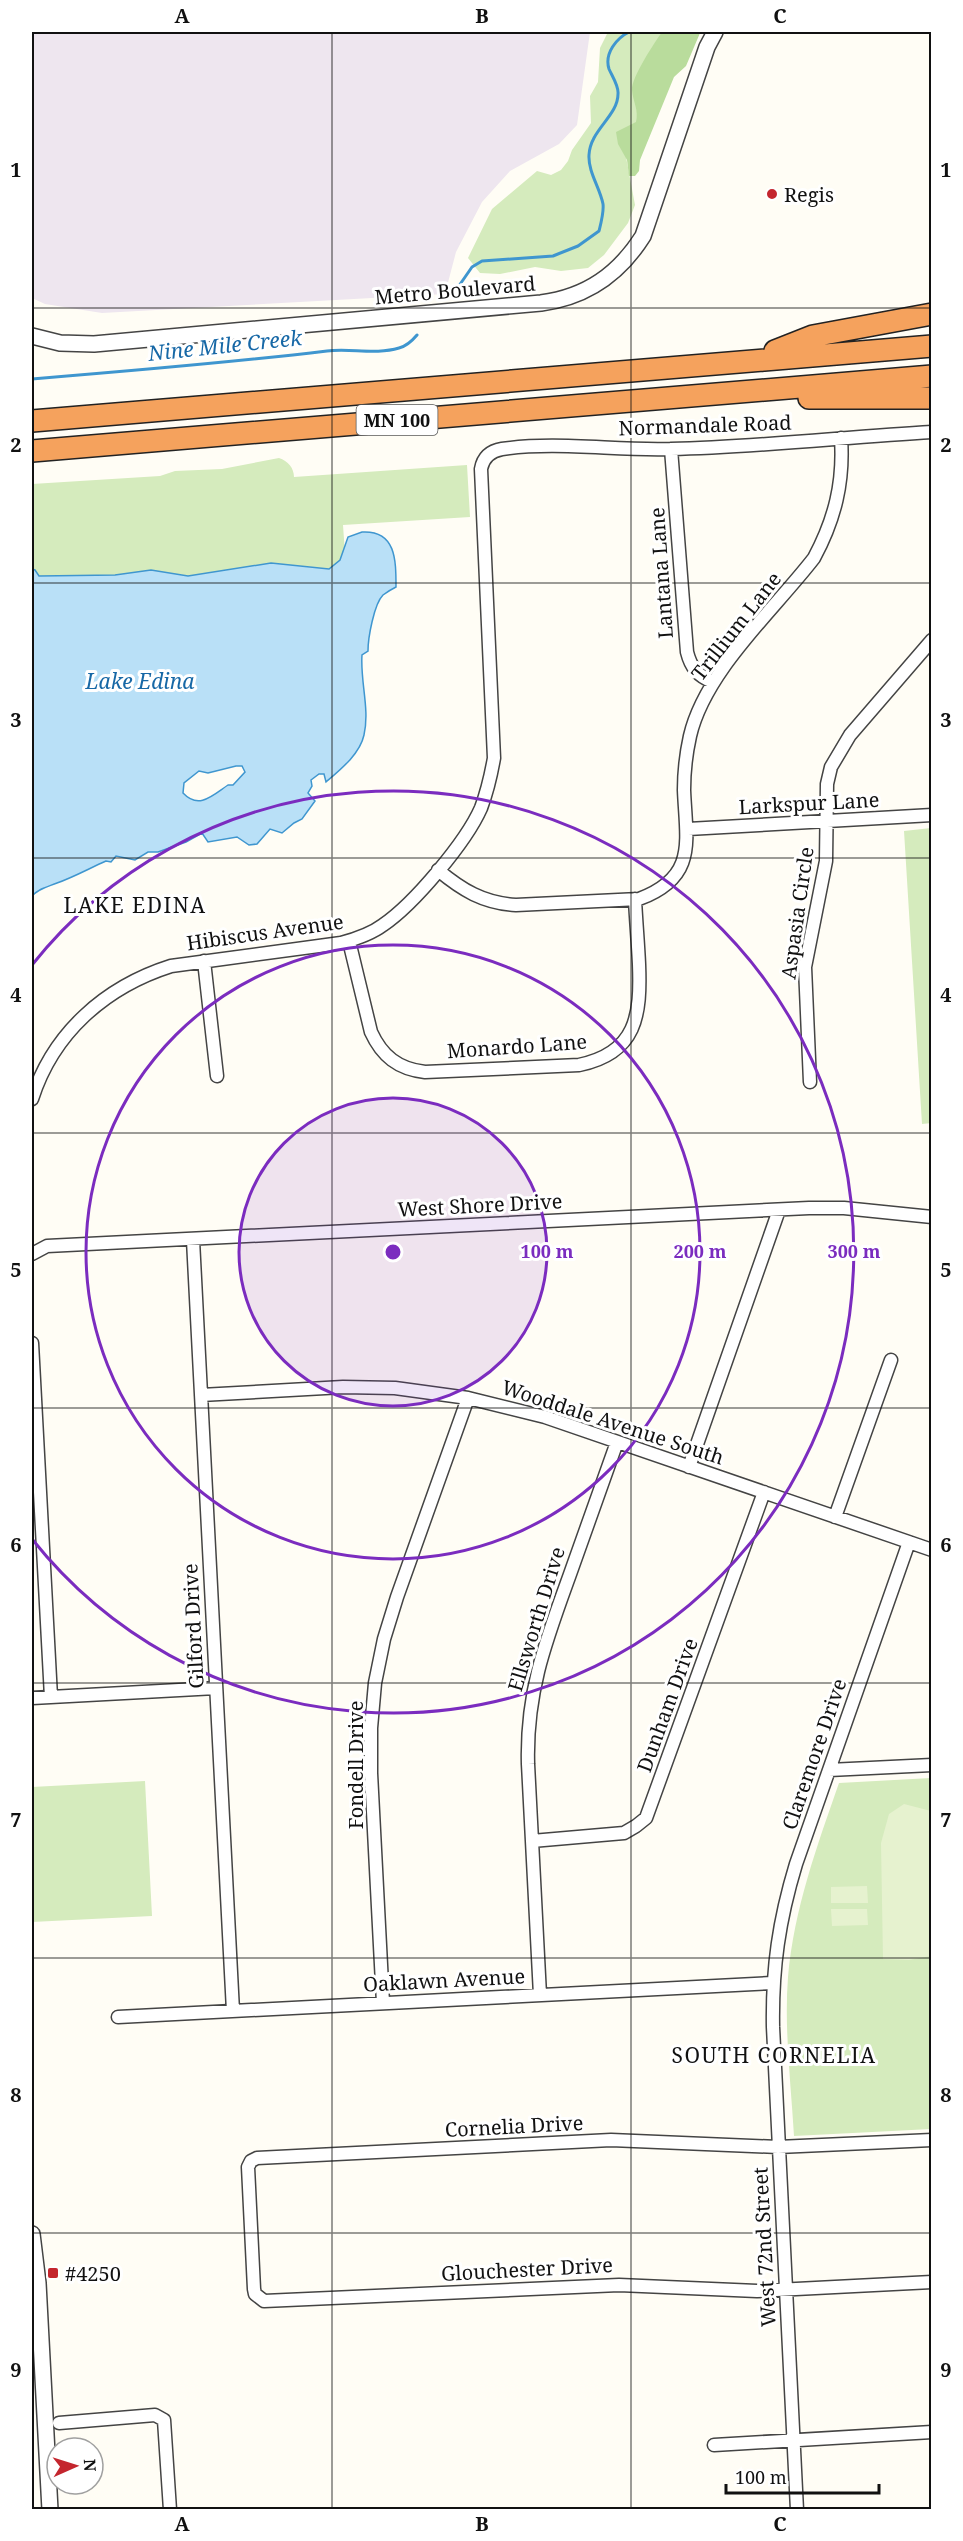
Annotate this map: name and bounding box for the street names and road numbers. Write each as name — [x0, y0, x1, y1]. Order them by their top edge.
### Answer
street label: Metro Boulevard — [373, 270, 537, 310]
road number: MN 100 — [356, 405, 438, 435]
street label: Normandale Road — [618, 408, 792, 442]
street label: Lantana Lane — [643, 506, 679, 640]
street label: Trillium Lane — [685, 566, 787, 686]
street label: Larkspur Lane — [738, 786, 880, 820]
street label: Aspasia Circle — [774, 845, 820, 981]
street label: Hibiscus Avenue — [185, 908, 345, 956]
street label: Monardo Lane — [446, 1028, 588, 1064]
street label: West Shore Drive — [397, 1187, 563, 1223]
street label: Wooddale Avenue South — [498, 1373, 728, 1471]
street label: Ellsworth Drive — [501, 1543, 571, 1695]
street label: Gilford Drive — [176, 1563, 210, 1689]
street label: Dunham Drive — [630, 1634, 704, 1776]
street label: Claremore Drive — [775, 1675, 853, 1833]
street label: Fondell Drive — [342, 1701, 369, 1829]
street label: Oaklawn Avenue — [362, 1962, 526, 1998]
street label: Cornelia Drive — [444, 2109, 584, 2143]
street label: West 72nd Street — [746, 2166, 782, 2328]
street label: Glouchester Drive — [440, 2251, 614, 2287]

